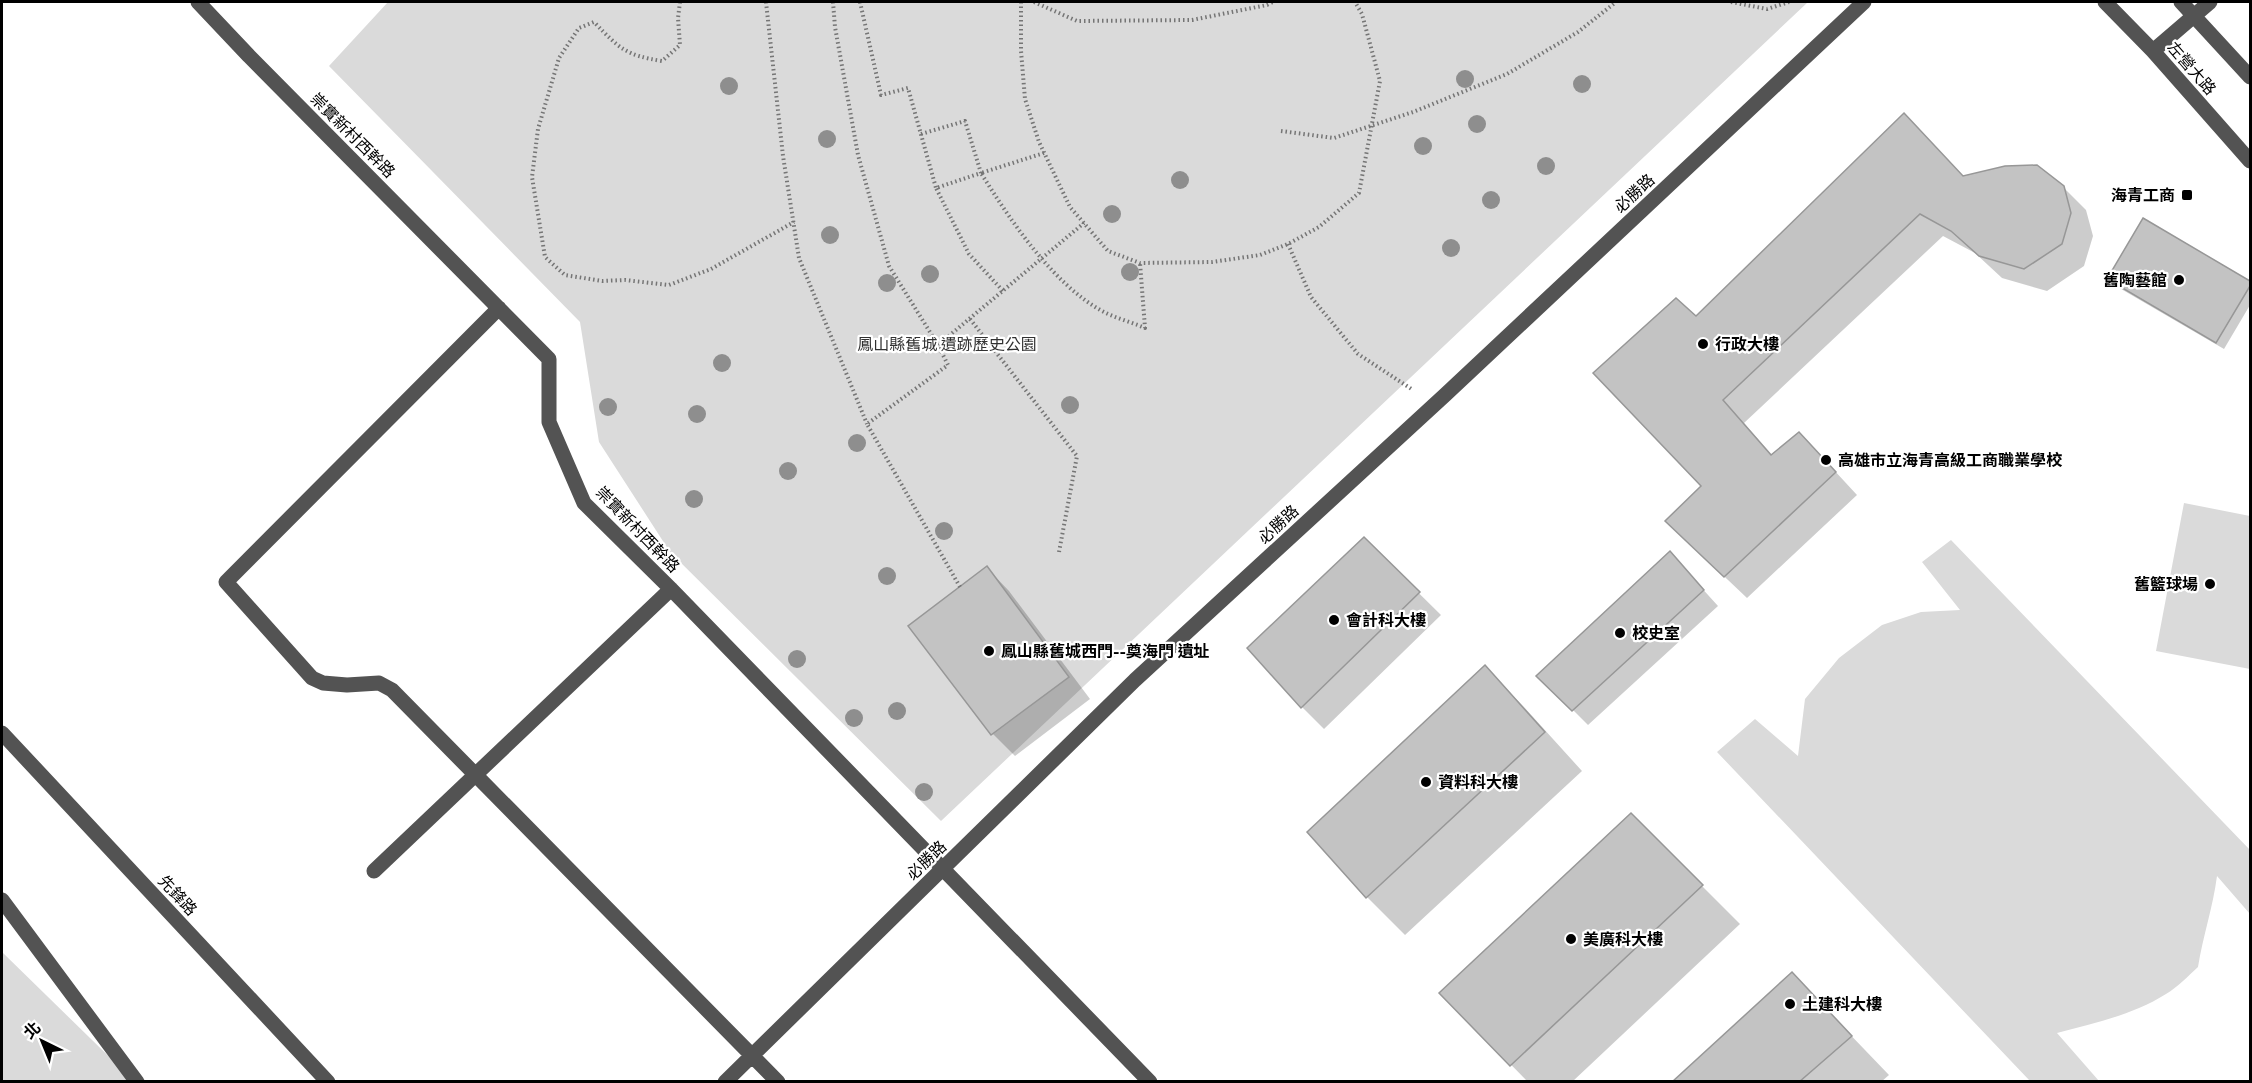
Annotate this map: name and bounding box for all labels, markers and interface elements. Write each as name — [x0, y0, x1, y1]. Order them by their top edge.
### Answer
street label: 左營大路 — [2162, 36, 2222, 100]
street label: 崇實新村西幹路 — [305, 87, 401, 183]
street label: 必勝路 — [1608, 168, 1660, 218]
place label: 海青工商 — [2111, 183, 2175, 207]
marker: 海青工商 — [2180, 188, 2194, 202]
place label: 舊陶藝館 — [2103, 268, 2167, 292]
marker: 舊陶藝館 — [2172, 273, 2186, 287]
park label: 鳳山縣舊城 遺跡歷史公園 — [857, 332, 1037, 356]
place label: 行政大樓 — [1715, 332, 1779, 356]
marker: 行政大樓 — [1696, 337, 1710, 351]
place label: 高雄市立海青高級工商職業學校 — [1838, 448, 2063, 472]
marker: 高雄市立海青高級工商職業學校 — [1819, 453, 1833, 467]
street label: 崇實新村西幹路 — [590, 480, 686, 578]
street label: 必勝路 — [1252, 499, 1304, 549]
place label: 舊籃球場 — [2134, 572, 2198, 596]
marker: 舊籃球場 — [2203, 577, 2217, 591]
place label: 會計科大樓 — [1346, 608, 1426, 632]
marker: 會計科大樓 — [1327, 613, 1341, 627]
place label: 校史室 — [1632, 621, 1680, 645]
marker: 校史室 — [1613, 626, 1627, 640]
place label: 鳳山縣舊城西門--奠海門 遺址 — [1001, 639, 1210, 663]
marker: 鳳山縣舊城西門--奠海門 遺址 — [982, 644, 996, 658]
place label: 資料科大樓 — [1438, 770, 1518, 794]
marker: 資料科大樓 — [1419, 775, 1433, 789]
street label: 必勝路 — [900, 835, 952, 885]
street label: 先鋒路 — [153, 869, 203, 921]
place label: 美廣科大樓 — [1583, 927, 1663, 951]
marker: 美廣科大樓 — [1564, 932, 1578, 946]
place label: 土建科大樓 — [1802, 992, 1882, 1016]
marker: 土建科大樓 — [1783, 997, 1797, 1011]
north arrow — [12, 1011, 72, 1071]
text: 北 — [18, 1016, 46, 1044]

